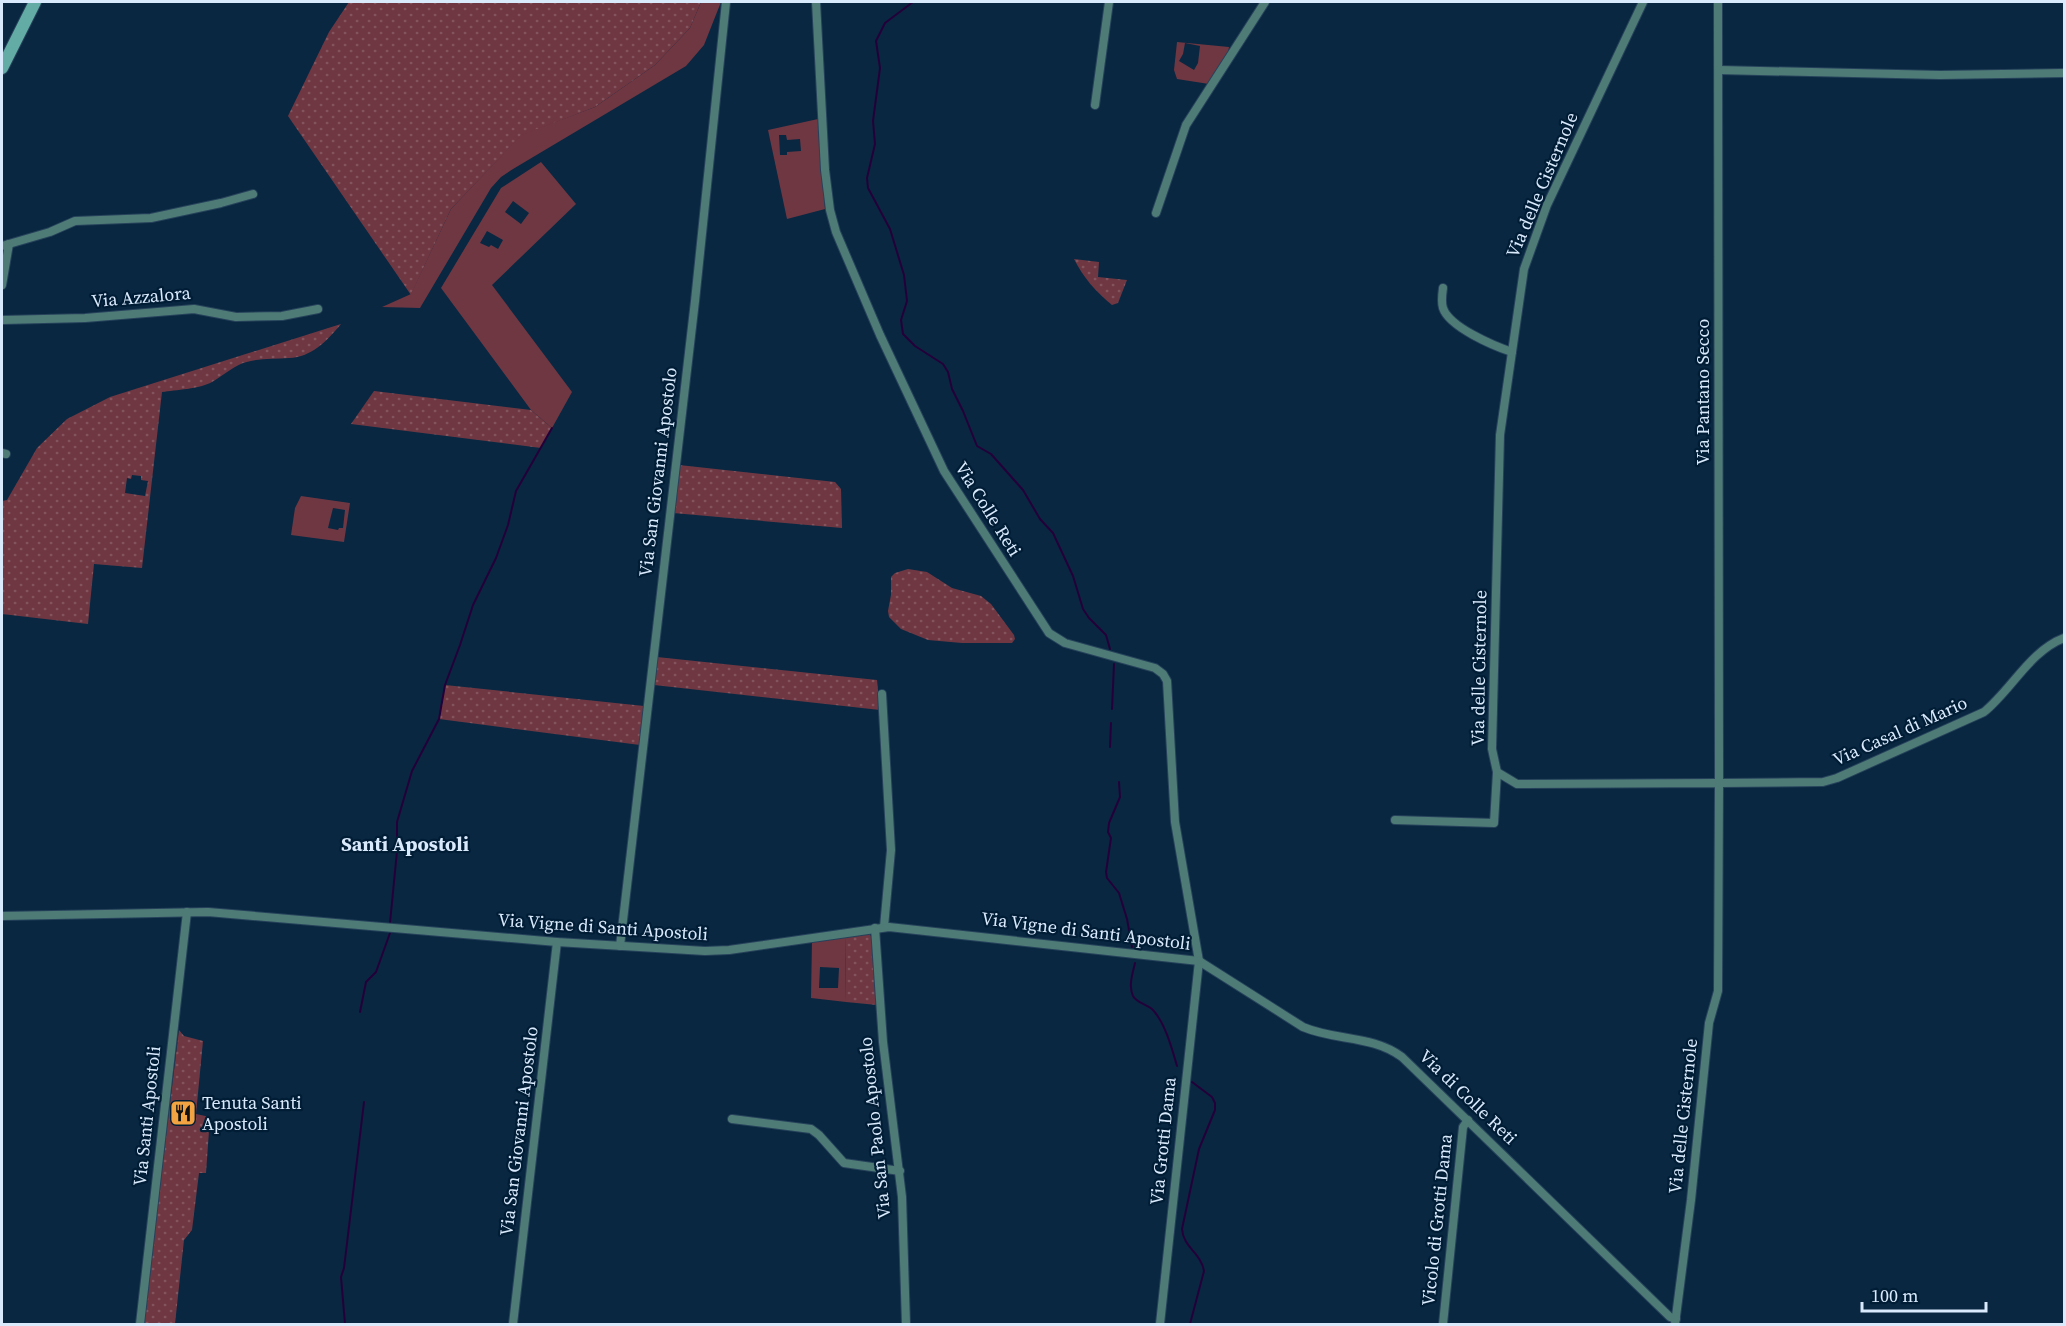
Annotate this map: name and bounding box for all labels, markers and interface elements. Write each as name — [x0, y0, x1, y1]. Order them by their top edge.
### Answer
street label: Via delle Cisternole — [1500, 108, 1584, 261]
street label: Via Azzalora — [90, 280, 193, 313]
street label: Via Pantano Secco — [1690, 319, 1715, 465]
street label: Via San Giovanni Apostolo — [632, 366, 683, 578]
street label: Via Colle Reti — [949, 457, 1027, 561]
street label: Via delle Cisternole — [1465, 590, 1492, 746]
street label: Via Casal di Mario — [1829, 690, 1971, 771]
district label: Santi Apostoli — [341, 830, 469, 858]
street label: Via Vigne di Santi Apostoli — [980, 905, 1192, 956]
street label: Via Vigne di Santi Apostoli — [497, 907, 709, 946]
street label: Via San Giovanni Apostolo — [493, 1025, 544, 1237]
street label: Via San Paolo Apostolo — [852, 1036, 896, 1220]
street label: Via delle Cisternole — [1662, 1037, 1703, 1195]
street label: Via di Colle Reti — [1414, 1043, 1523, 1150]
street label: Via Santi Apostoli — [127, 1045, 166, 1187]
street label: Via Grotti Dama — [1143, 1075, 1182, 1206]
place label: Tenuta Santi Apostoli — [202, 1090, 302, 1136]
restaurant icon: Tenuta Santi Apostoli — [168, 1098, 198, 1128]
street label: Vicolo di Grotti Dama — [1415, 1132, 1458, 1307]
scale bar — [1862, 1275, 1986, 1313]
text: 100 m — [1871, 1283, 1918, 1308]

